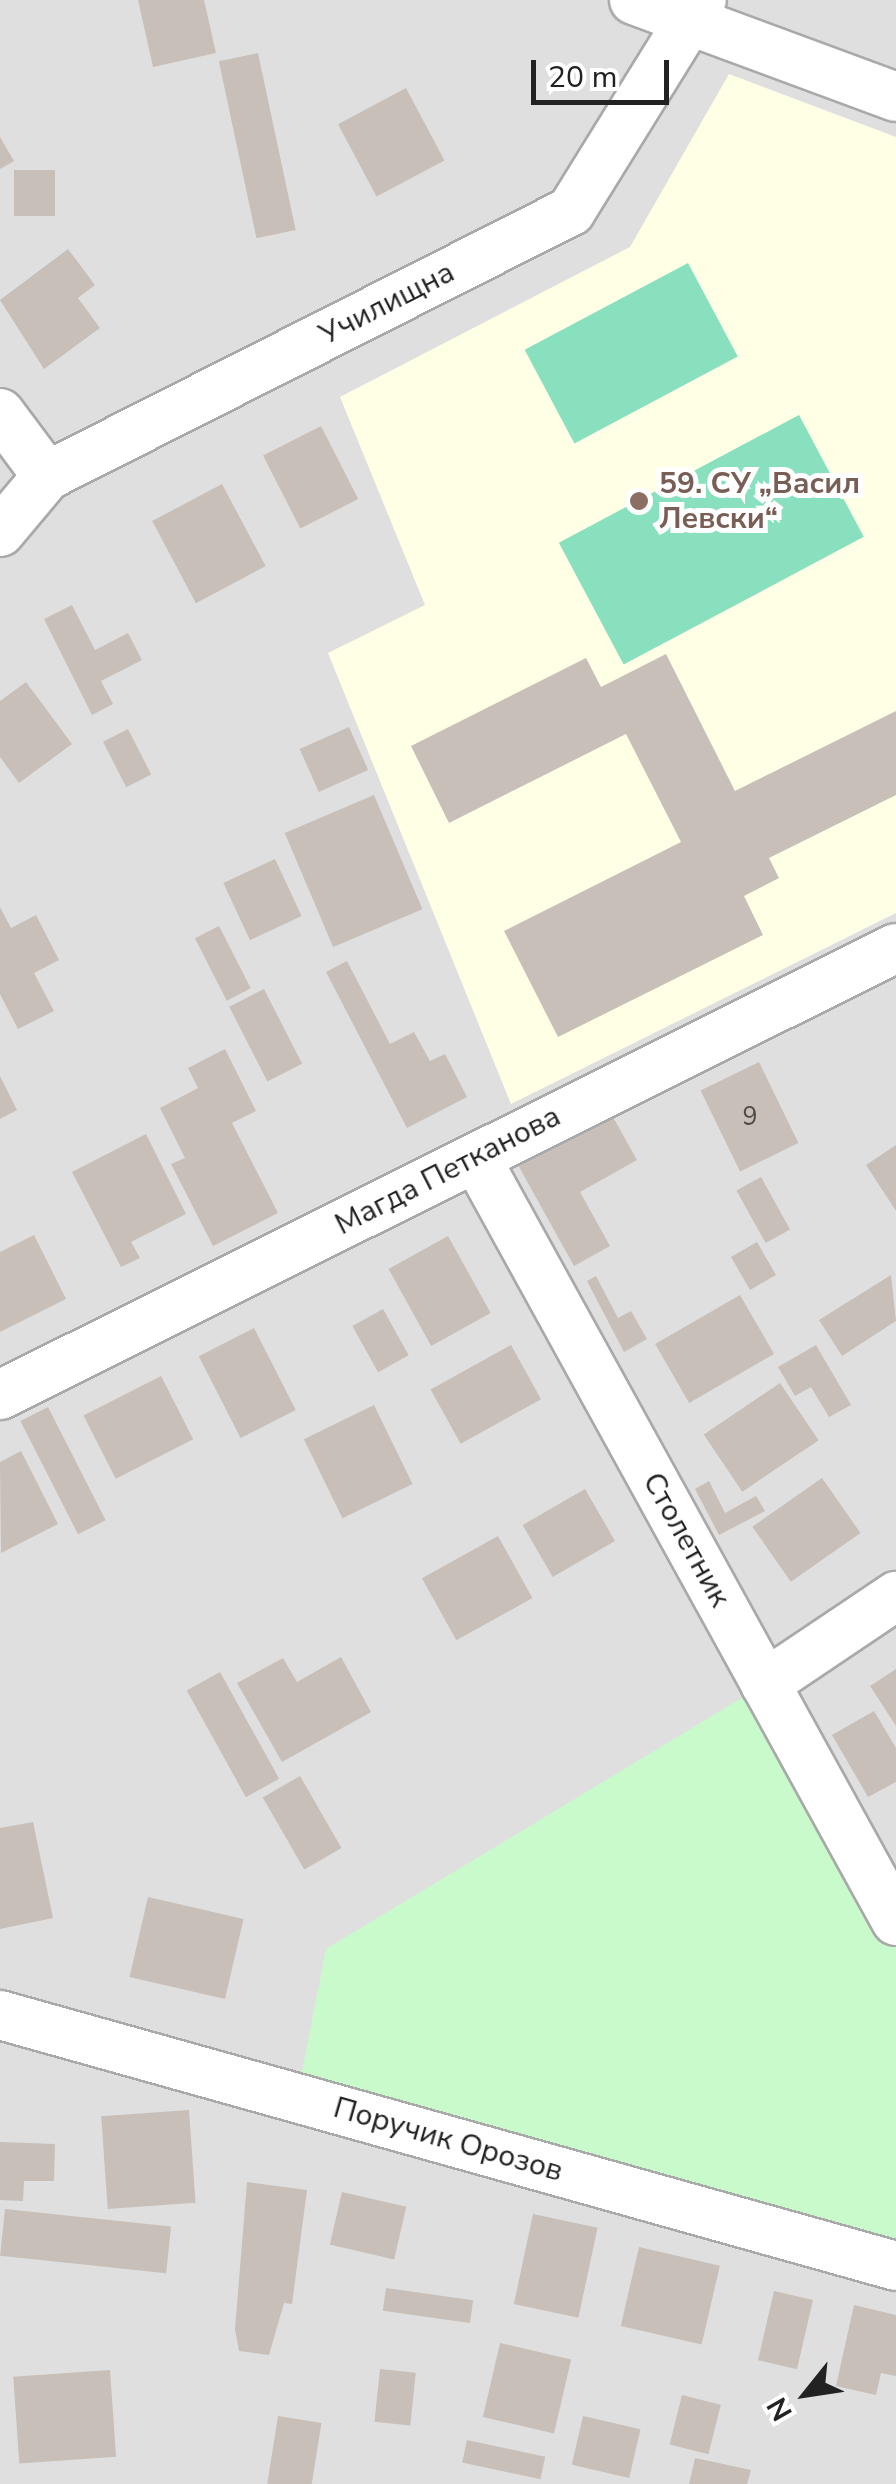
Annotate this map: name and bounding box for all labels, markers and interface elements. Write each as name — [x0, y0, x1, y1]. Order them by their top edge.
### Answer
scale bar — [536, 40, 674, 102]
text: 20 m — [548, 57, 617, 98]
street label: Училищна — [314, 255, 460, 353]
place label: 59. СУ „Васил Левски“ — [659, 466, 860, 536]
marker: 59. СУ „Васил Левски“ — [628, 490, 650, 512]
street label: Магда Петканова — [329, 1099, 567, 1243]
house number: 9 — [743, 1102, 757, 1132]
street label: Столетник — [634, 1467, 738, 1613]
street label: Поручик Орозов — [329, 2090, 567, 2190]
north arrow — [756, 2344, 856, 2444]
text: N — [758, 2390, 802, 2428]

